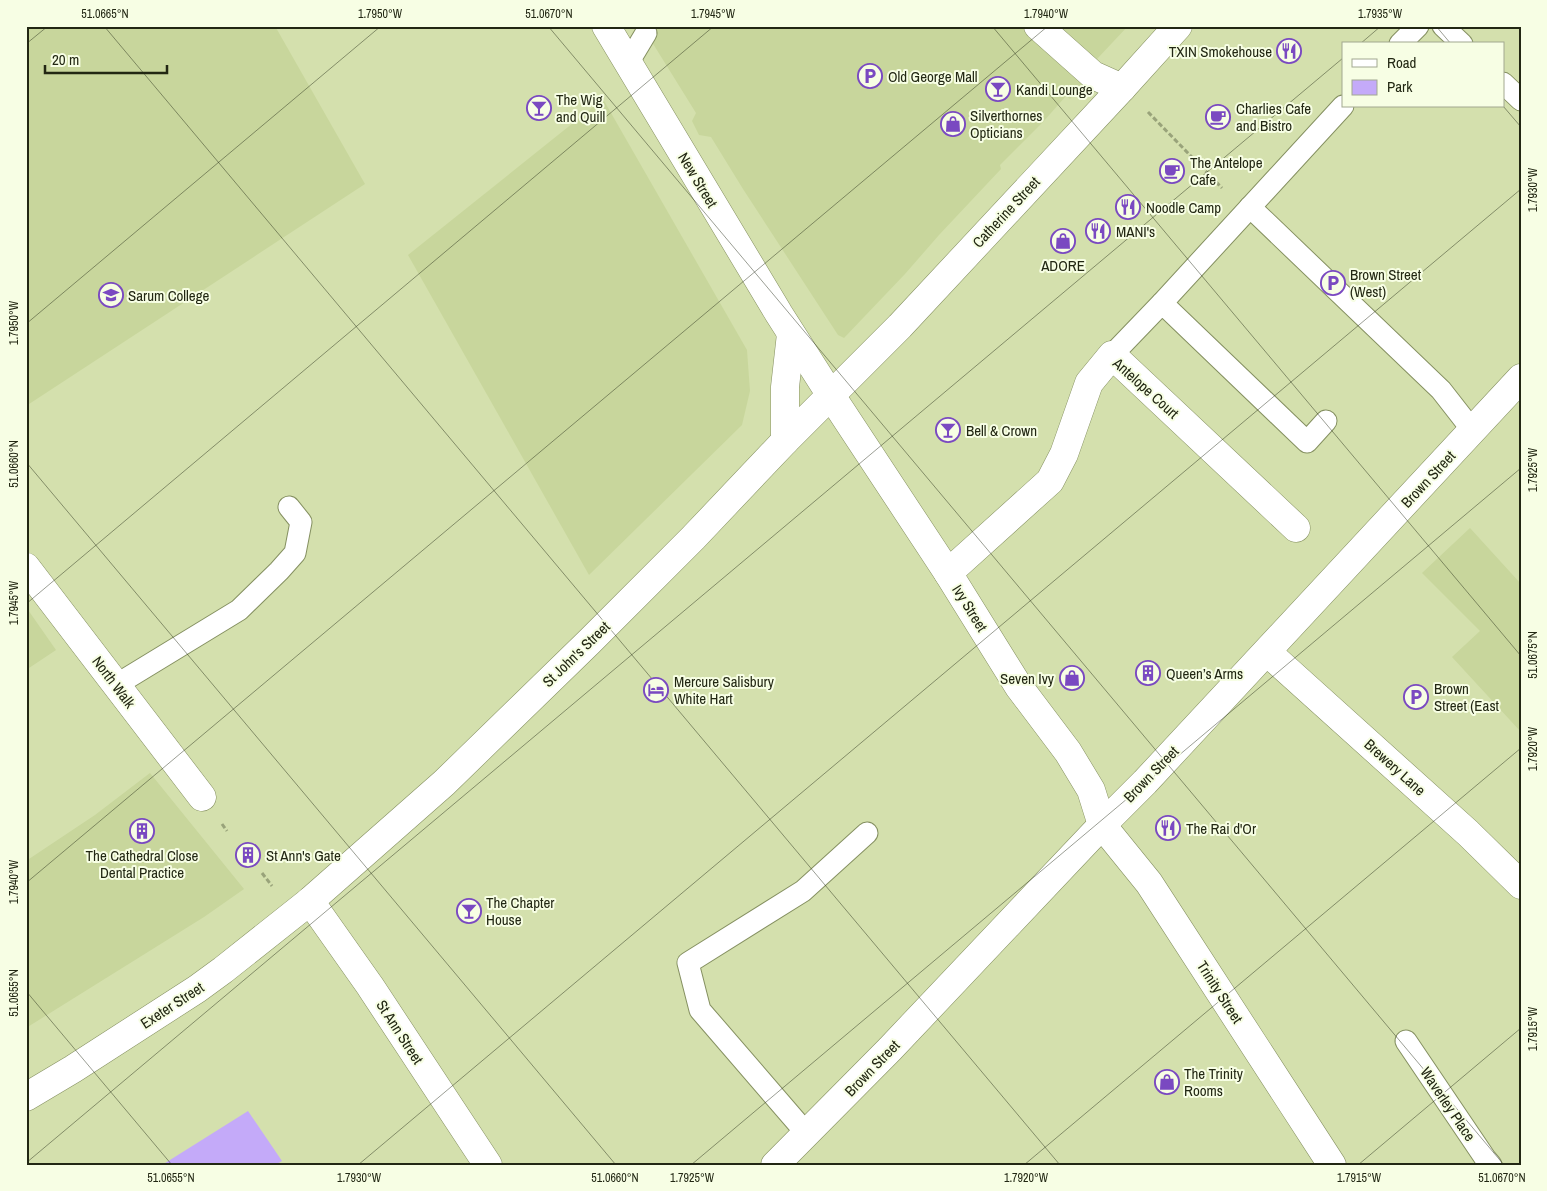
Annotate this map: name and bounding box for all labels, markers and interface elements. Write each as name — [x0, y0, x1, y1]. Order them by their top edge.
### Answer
text: 51.0665°N — [81, 6, 129, 22]
text: 1.7950°W — [358, 6, 403, 22]
text: 51.0670°N — [525, 6, 573, 22]
text: 1.7945°W — [691, 6, 736, 22]
text: 1.7940°W — [1024, 6, 1069, 22]
text: 1.7935°W — [1358, 6, 1403, 22]
restaurant icon: TXIN Smokehouse — [1276, 38, 1302, 64]
place label: TXIN Smokehouse — [1169, 41, 1272, 62]
scale bar — [45, 42, 168, 74]
legend — [1342, 42, 1504, 108]
text: 20 m — [52, 49, 79, 70]
text: Road — [1387, 52, 1416, 73]
parking icon: Old George Mall — [857, 63, 883, 89]
place label: Old George Mall — [888, 66, 978, 87]
bar icon: Kandi Lounge — [985, 76, 1011, 102]
text: Park — [1387, 76, 1413, 97]
place label: Kandi Lounge — [1016, 79, 1093, 100]
place label: The Wig and Quill — [556, 89, 605, 127]
bar icon: The Wig and Quill — [526, 95, 552, 121]
place label: Charlies Cafe and Bistro — [1236, 98, 1311, 136]
cafe icon: Charlies Cafe and Bistro — [1205, 104, 1231, 130]
place label: Silverthornes Opticians — [970, 105, 1042, 143]
shop icon: Silverthornes Opticians — [940, 111, 966, 137]
street label: New Street — [673, 149, 723, 212]
place label: The Antelope Cafe — [1190, 152, 1263, 190]
cafe icon: The Antelope Cafe — [1159, 158, 1185, 184]
text: 1.7930°W — [1525, 167, 1541, 212]
street label: Catherine Street — [968, 171, 1045, 252]
restaurant icon: Noodle Camp — [1115, 194, 1141, 220]
place label: Noodle Camp — [1146, 197, 1221, 218]
restaurant icon: MANI's — [1085, 218, 1111, 244]
place label: MANI's — [1116, 221, 1155, 242]
shop icon: ADORE — [1050, 228, 1076, 254]
place label: ADORE — [1040, 255, 1085, 276]
place label: Brown Street (West) — [1350, 264, 1422, 302]
parking icon: Brown Street (West) — [1320, 270, 1346, 296]
school or university icon: Sarum College — [98, 282, 124, 308]
place label: Sarum College — [128, 285, 210, 306]
text: 1.7950°W — [6, 300, 22, 345]
street label: Antelope Court — [1108, 352, 1184, 424]
bar icon: Bell & Crown — [935, 417, 961, 443]
place label: Bell & Crown — [966, 420, 1037, 441]
text: 51.0660°N — [6, 440, 22, 488]
street label: Brown Street — [1396, 445, 1460, 512]
text: 1.7925°W — [1525, 447, 1541, 492]
text: 1.7945°W — [6, 580, 22, 625]
street label: Ivy Street — [947, 580, 993, 636]
street label: St John's Street — [538, 616, 615, 692]
text: 51.0675°N — [1525, 631, 1541, 679]
street label: North Walk — [87, 652, 141, 713]
building icon: Queen’s Arms — [1135, 660, 1161, 686]
place label: Queen’s Arms — [1166, 663, 1243, 684]
shop icon: Seven Ivy — [1059, 665, 1085, 691]
place label: Seven Ivy — [1000, 668, 1055, 689]
place label: Mercure Salisbury White Hart — [674, 671, 775, 709]
hotel icon: Mercure Salisbury White Hart — [643, 677, 669, 703]
place label: Brown Street (East — [1434, 678, 1500, 716]
parking icon: Brown Street (East — [1403, 684, 1429, 710]
text: 1.7920°W — [1525, 726, 1541, 771]
street label: Brewery Lane — [1360, 734, 1430, 800]
street label: Brown Street — [1119, 741, 1184, 807]
restaurant icon: The Rai d'Or — [1155, 815, 1181, 841]
building icon: The Cathedral Close Dental Practice — [129, 818, 155, 844]
place label: The Rai d'Or — [1186, 818, 1256, 839]
building icon: St Ann's Gate — [235, 842, 261, 868]
place label: The Cathedral Close Dental Practice — [86, 845, 199, 883]
place label: St Ann's Gate — [266, 845, 341, 866]
text: 1.7940°W — [6, 859, 22, 904]
place label: The Chapter House — [486, 892, 554, 930]
bar icon: The Chapter House — [456, 898, 482, 924]
street label: Trinity Street — [1192, 957, 1248, 1028]
text: 51.0655°N — [6, 969, 22, 1017]
street label: Exeter Street — [136, 976, 208, 1033]
street label: St Ann Street — [371, 996, 429, 1069]
text: 1.7915°W — [1525, 1006, 1541, 1051]
street label: Brown Street — [840, 1035, 905, 1101]
place label: The Trinity Rooms — [1184, 1063, 1244, 1101]
street label: Waverley Place — [1416, 1063, 1481, 1145]
shop icon: The Trinity Rooms — [1154, 1069, 1180, 1095]
text: 51.0655°N — [147, 1170, 195, 1186]
text: 1.7930°W — [337, 1170, 382, 1186]
text: 51.0660°N — [591, 1170, 639, 1186]
text: 1.7925°W — [670, 1170, 715, 1186]
text: 1.7920°W — [1004, 1170, 1049, 1186]
text: 1.7915°W — [1337, 1170, 1382, 1186]
text: 51.0670°N — [1478, 1170, 1526, 1186]

